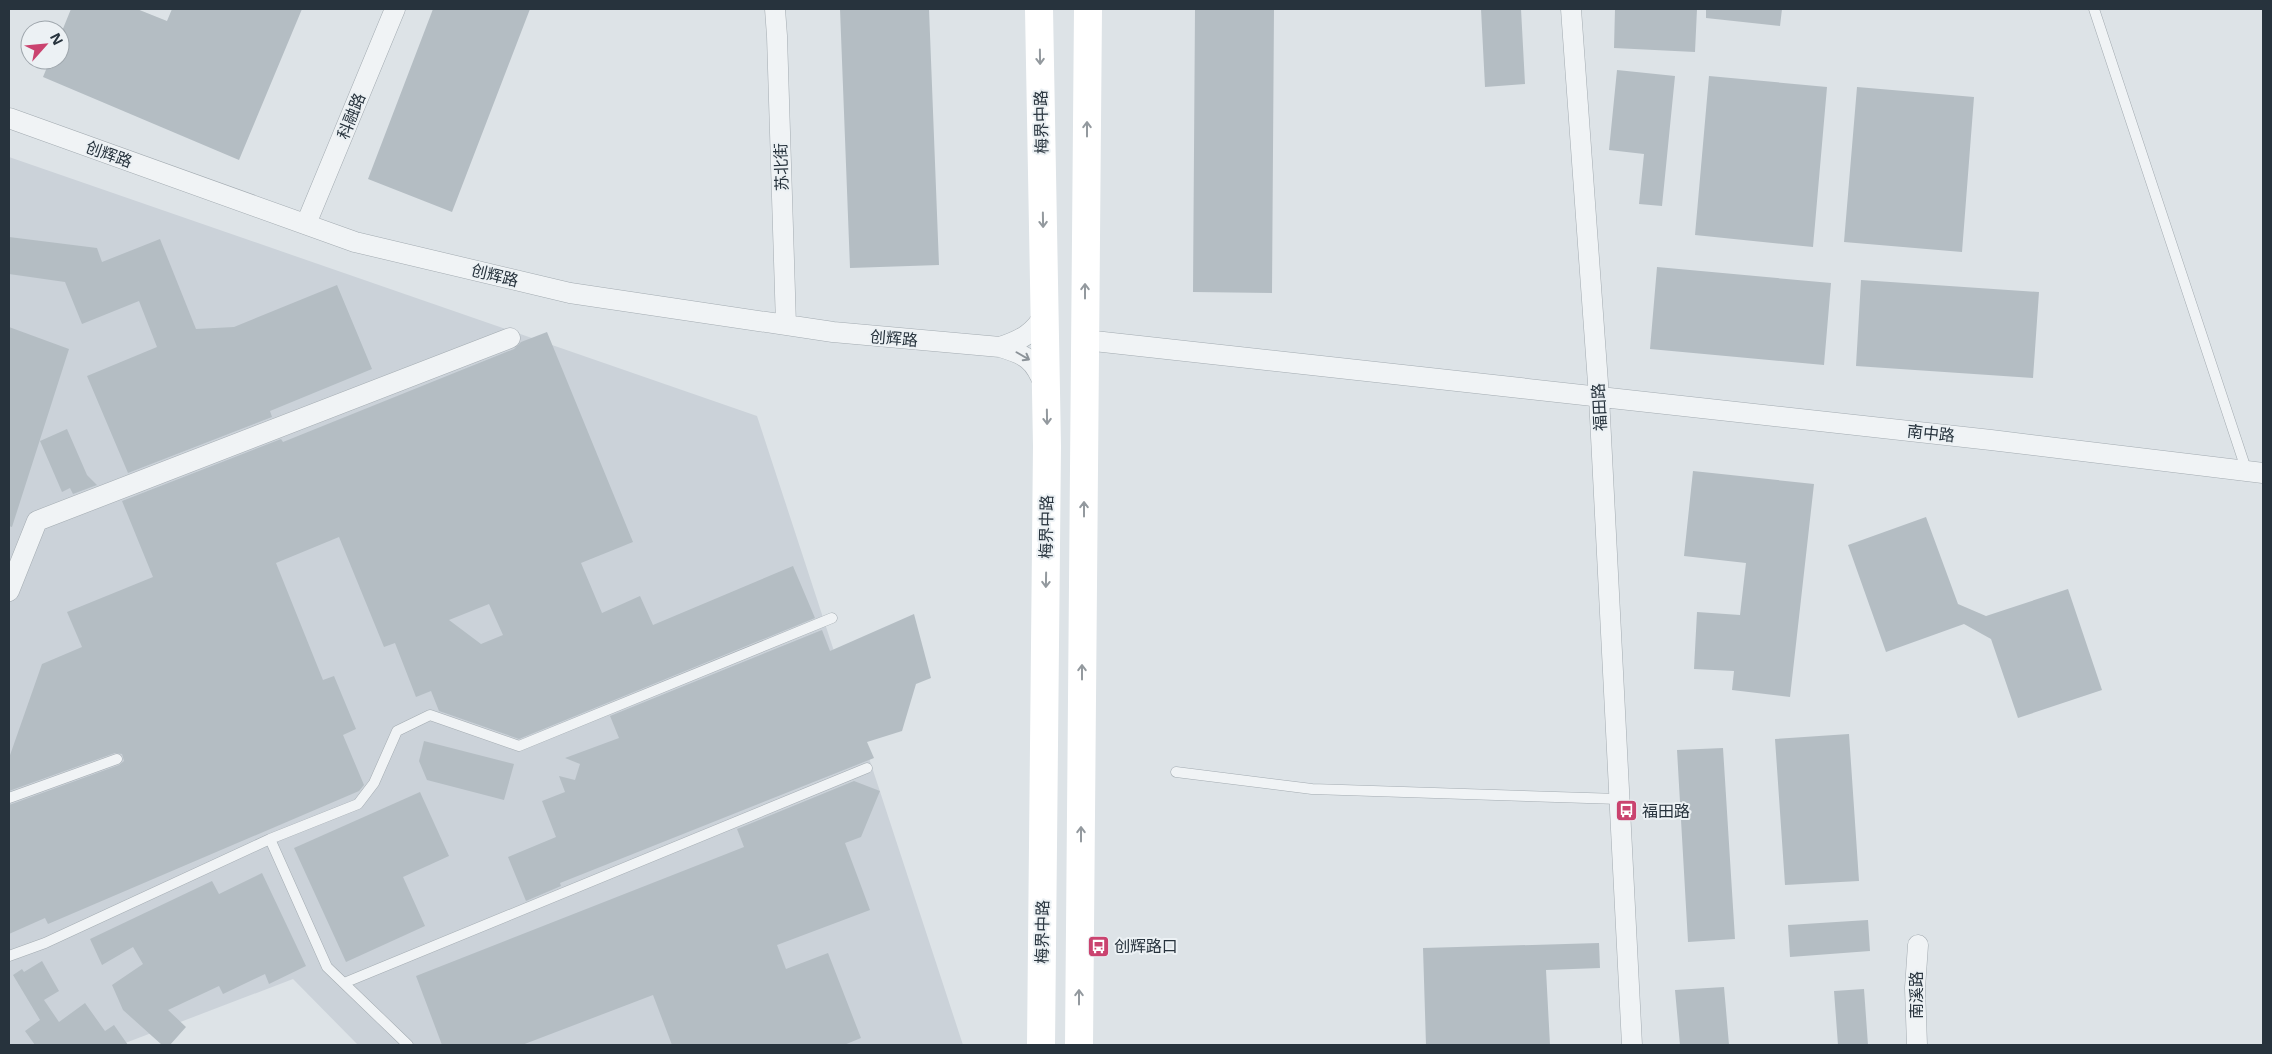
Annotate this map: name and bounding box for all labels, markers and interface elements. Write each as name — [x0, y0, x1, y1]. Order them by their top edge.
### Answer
north arrow — [20, 20, 70, 70]
text: N — [46, 29, 68, 48]
one-way arrow — [1035, 49, 1045, 65]
street label: 科融路 — [332, 90, 370, 142]
street label: 梅界中路 — [1029, 90, 1053, 154]
one-way arrow — [1082, 121, 1092, 138]
street label: 创辉路 — [83, 135, 135, 173]
street label: 苏北街 — [769, 143, 793, 191]
one-way arrow — [1038, 212, 1048, 228]
street label: 创辉路 — [469, 259, 521, 291]
one-way arrow — [1080, 284, 1090, 300]
street label: 创辉路 — [869, 325, 919, 351]
one-way arrow — [1015, 352, 1029, 362]
street label: 福田路 — [1587, 382, 1611, 432]
one-way arrow — [1042, 409, 1051, 425]
street label: 南中路 — [1906, 420, 1956, 446]
street label: 梅界中路 — [1034, 495, 1058, 559]
one-way arrow — [1079, 501, 1088, 517]
one-way arrow — [1041, 572, 1051, 588]
one-way arrow — [1077, 664, 1087, 680]
bus stop icon: 福田路 — [1614, 799, 1638, 823]
place label: 福田路 — [1642, 800, 1690, 822]
one-way arrow — [1076, 826, 1086, 842]
street label: 梅界中路 — [1030, 900, 1054, 964]
bus stop icon: 创辉路口 — [1086, 934, 1110, 958]
place label: 创辉路口 — [1114, 935, 1178, 957]
street label: 南溪路 — [1905, 971, 1927, 1019]
one-way arrow — [1074, 989, 1084, 1005]

